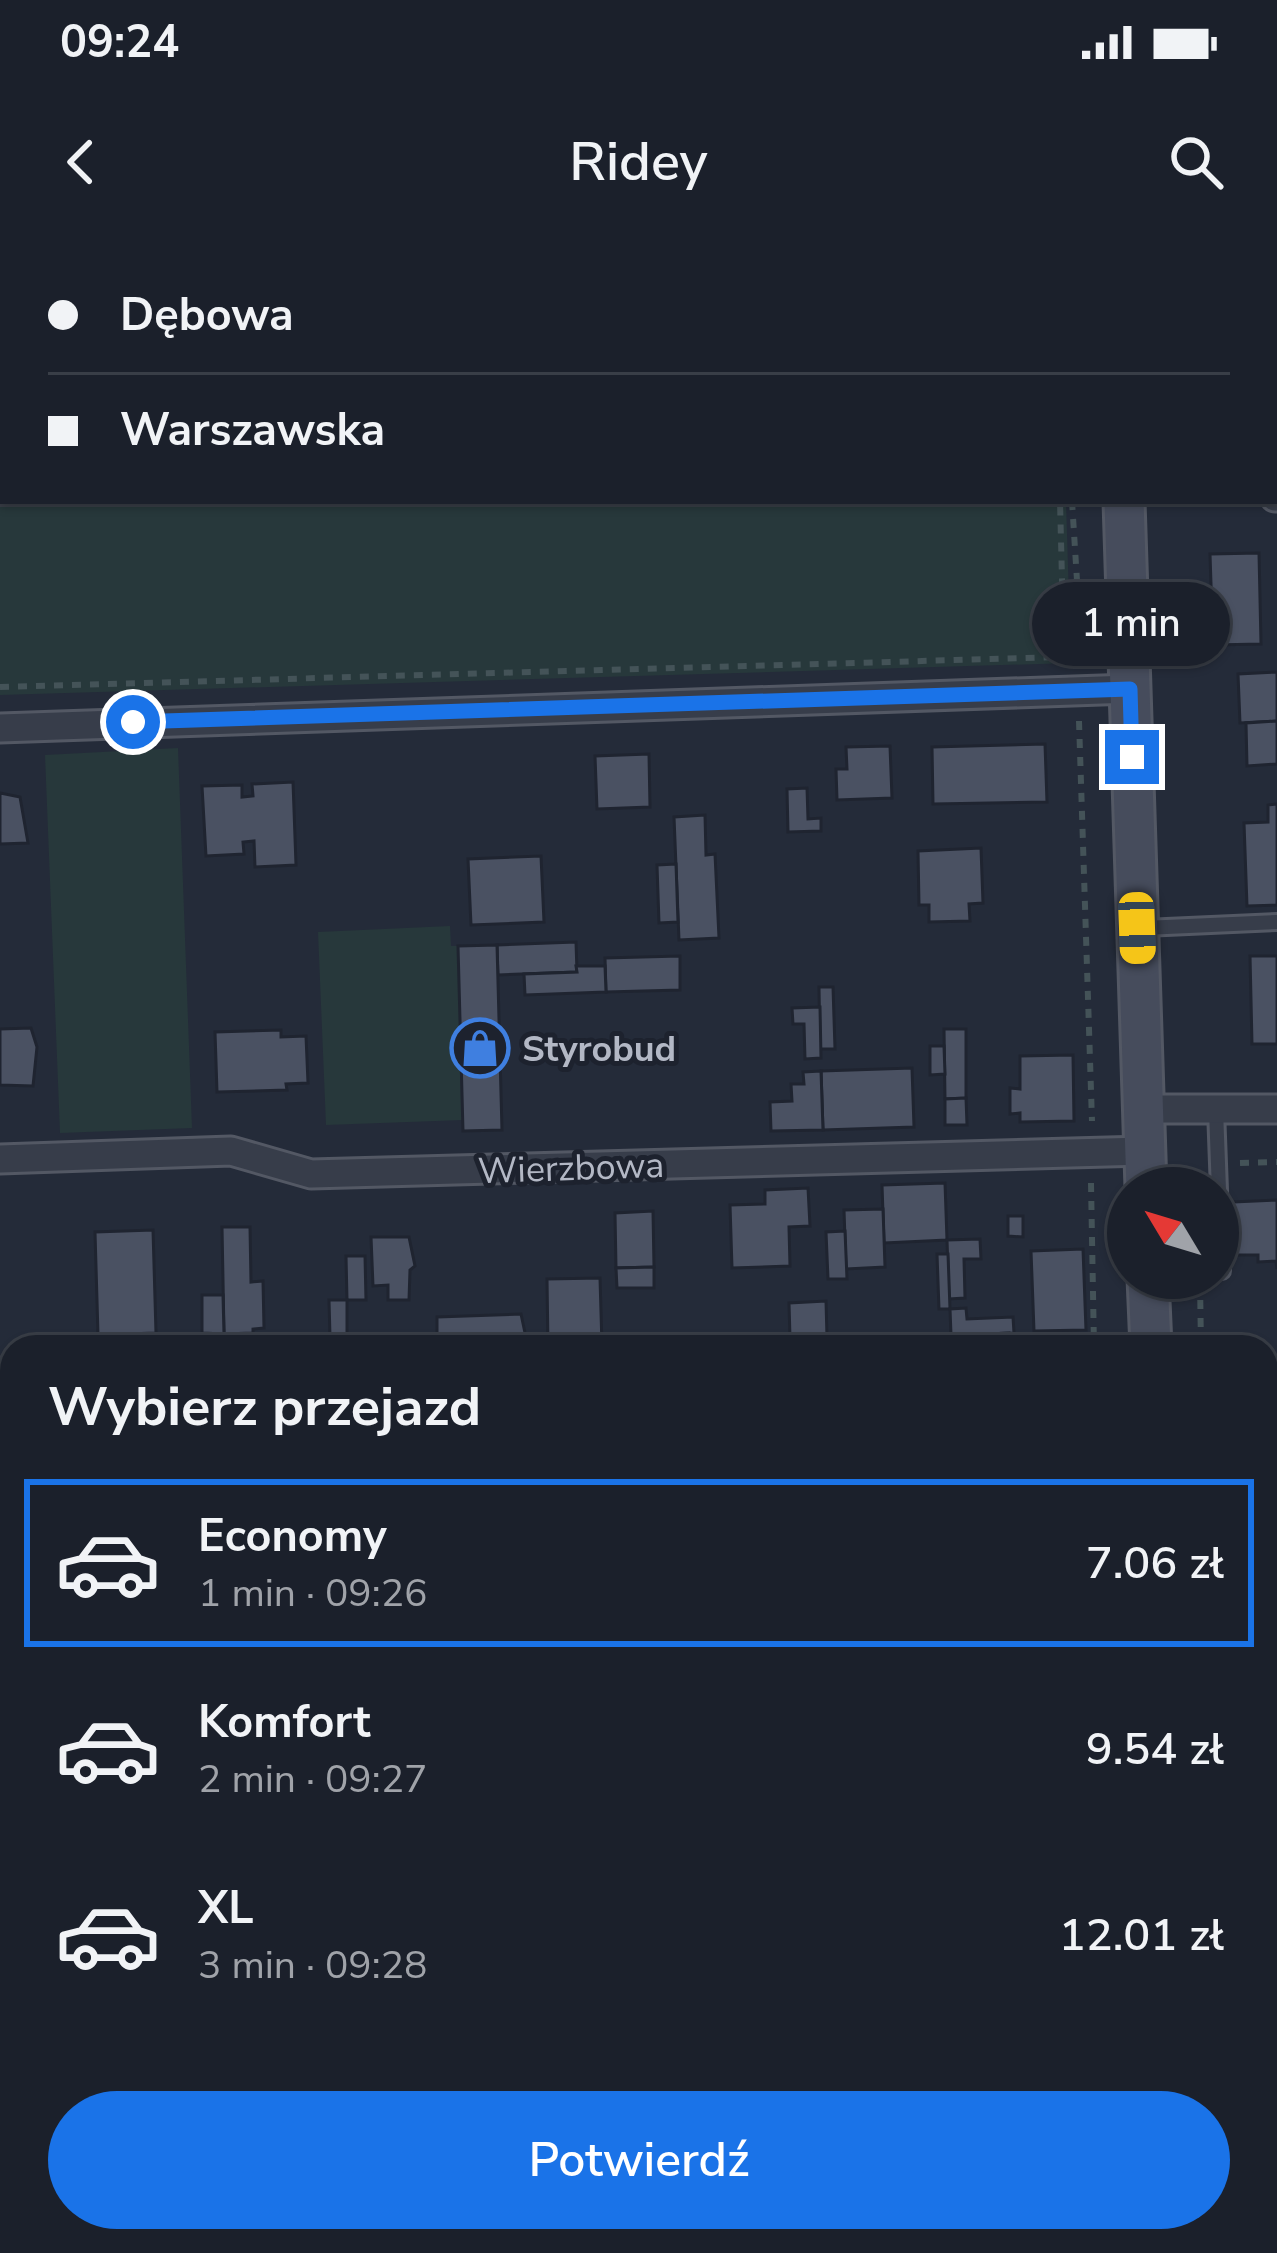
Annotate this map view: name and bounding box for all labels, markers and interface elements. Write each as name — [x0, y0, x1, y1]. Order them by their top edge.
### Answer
text: 09:24 — [60, 12, 179, 73]
text: Ridey — [569, 125, 708, 199]
icon: back — [48, 129, 114, 195]
icon: search — [1163, 129, 1229, 195]
text: Dębowa — [120, 285, 294, 346]
text: Warszawska — [120, 400, 385, 461]
callout: 1 min — [1033, 583, 1231, 667]
text: 1 min — [1081, 597, 1181, 650]
route start — [106, 695, 160, 749]
route end — [1105, 730, 1159, 784]
car — [1118, 891, 1156, 965]
shop icon: Styrobud — [449, 1017, 511, 1079]
place label: Styrobud — [522, 1025, 676, 1074]
street label: Wierzbowa — [477, 1141, 665, 1196]
north arrow — [1107, 1167, 1239, 1299]
map controls — [1107, 1167, 1239, 1299]
text: Wybierz przejazd — [48, 1370, 481, 1444]
text: Economy — [198, 1506, 387, 1567]
icon: car — [54, 1509, 162, 1617]
text: 7.06 zł — [1086, 1533, 1224, 1594]
text: 1 min · 09:26 — [198, 1567, 427, 1620]
text: Komfort — [198, 1692, 371, 1753]
icon: car — [54, 1695, 162, 1803]
text: 9.54 zł — [1086, 1719, 1224, 1780]
text: 2 min · 09:27 — [198, 1753, 427, 1806]
text: XL — [198, 1878, 254, 1939]
icon: car — [54, 1881, 162, 1989]
text: 12.01 zł — [1059, 1905, 1224, 1966]
text: 3 min · 09:28 — [198, 1939, 427, 1992]
button: Potwierdź — [48, 2091, 1230, 2229]

